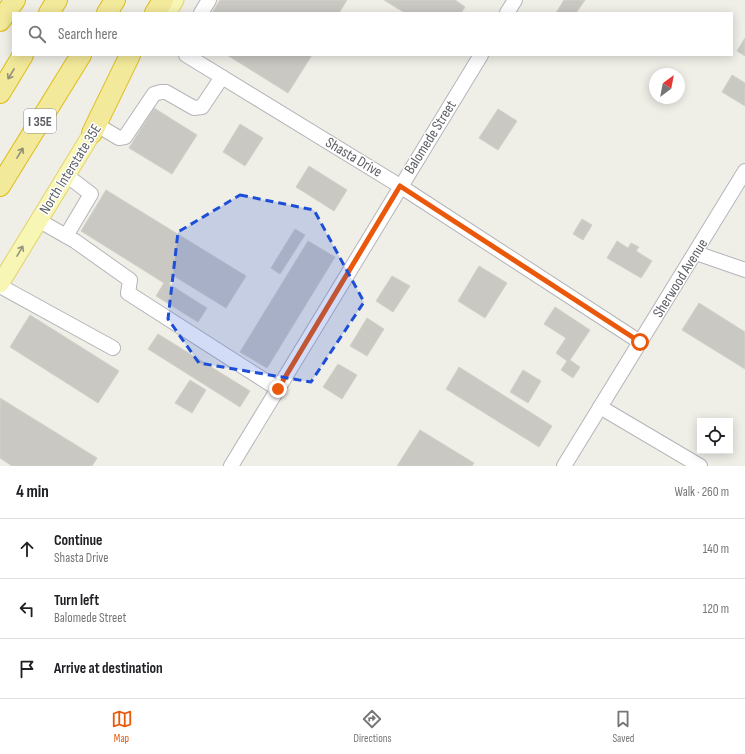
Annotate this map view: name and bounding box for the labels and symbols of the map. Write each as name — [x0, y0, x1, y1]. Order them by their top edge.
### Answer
one-way arrow — [7, 68, 15, 80]
north arrow — [649, 68, 685, 104]
street label: Balomede Street — [400, 96, 461, 178]
road number: I 35E — [24, 109, 56, 133]
street label: North Interstate 35E — [35, 121, 106, 218]
street label: Shasta Drive — [322, 133, 386, 182]
one-way arrow — [17, 147, 25, 159]
street label: Sherwood Avenue — [649, 235, 712, 321]
one-way arrow — [16, 245, 24, 257]
route start — [631, 333, 649, 351]
route end — [269, 380, 287, 398]

